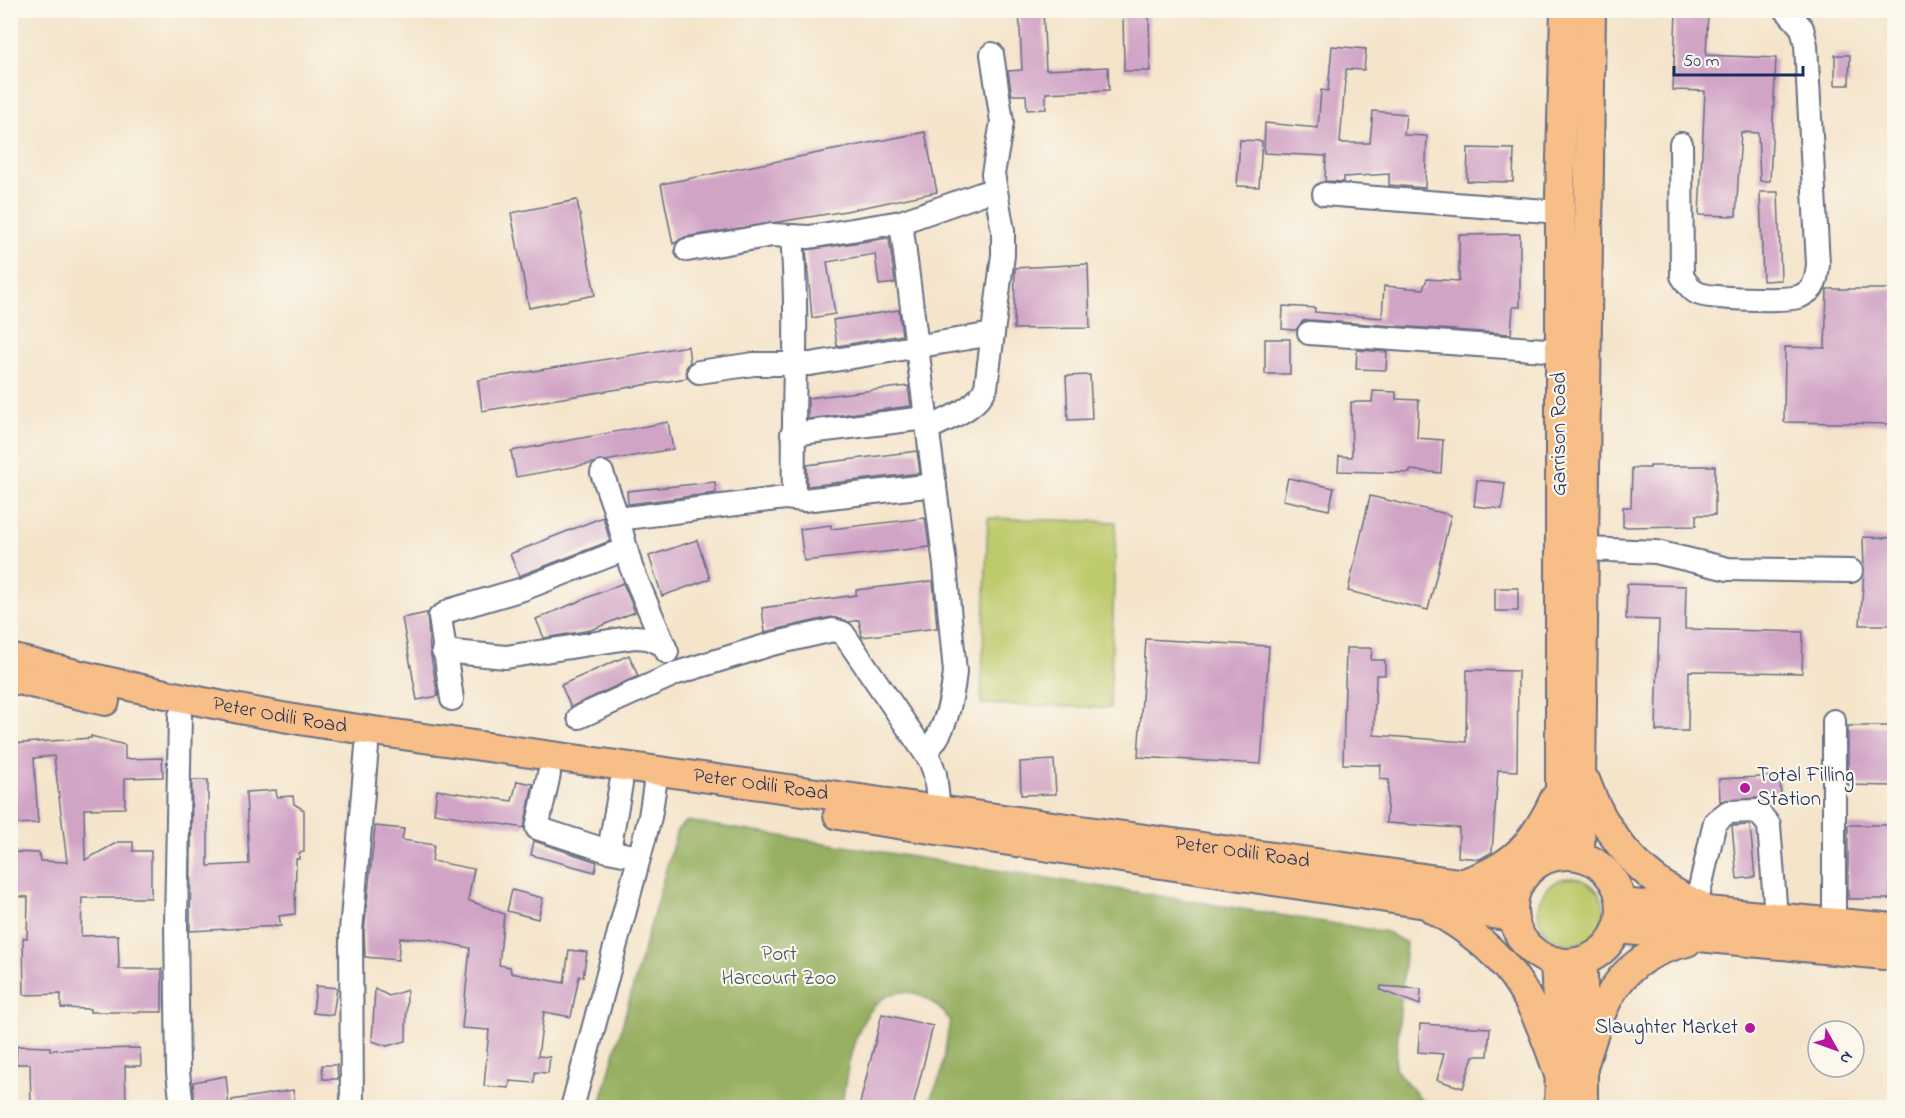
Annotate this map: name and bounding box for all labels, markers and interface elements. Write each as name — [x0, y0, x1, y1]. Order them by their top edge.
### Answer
scale bar — [1674, 39, 1803, 77]
text: 50 m — [1683, 49, 1720, 75]
street label: Garrison Road — [1545, 372, 1575, 496]
street label: Peter Odili Road — [210, 689, 349, 742]
street label: Peter Odili Road — [691, 761, 831, 810]
place label: Total Filling Station — [1757, 761, 1854, 815]
marker: Total Filling Station — [1738, 781, 1752, 795]
street label: Peter Odili Road — [1173, 828, 1312, 877]
park label: Port Harcourt Zoo — [722, 940, 836, 994]
place label: Slaughter Market — [1595, 1013, 1738, 1045]
north arrow — [1806, 1019, 1866, 1079]
marker: Slaughter Market — [1743, 1021, 1757, 1035]
text: N — [1833, 1046, 1859, 1069]

